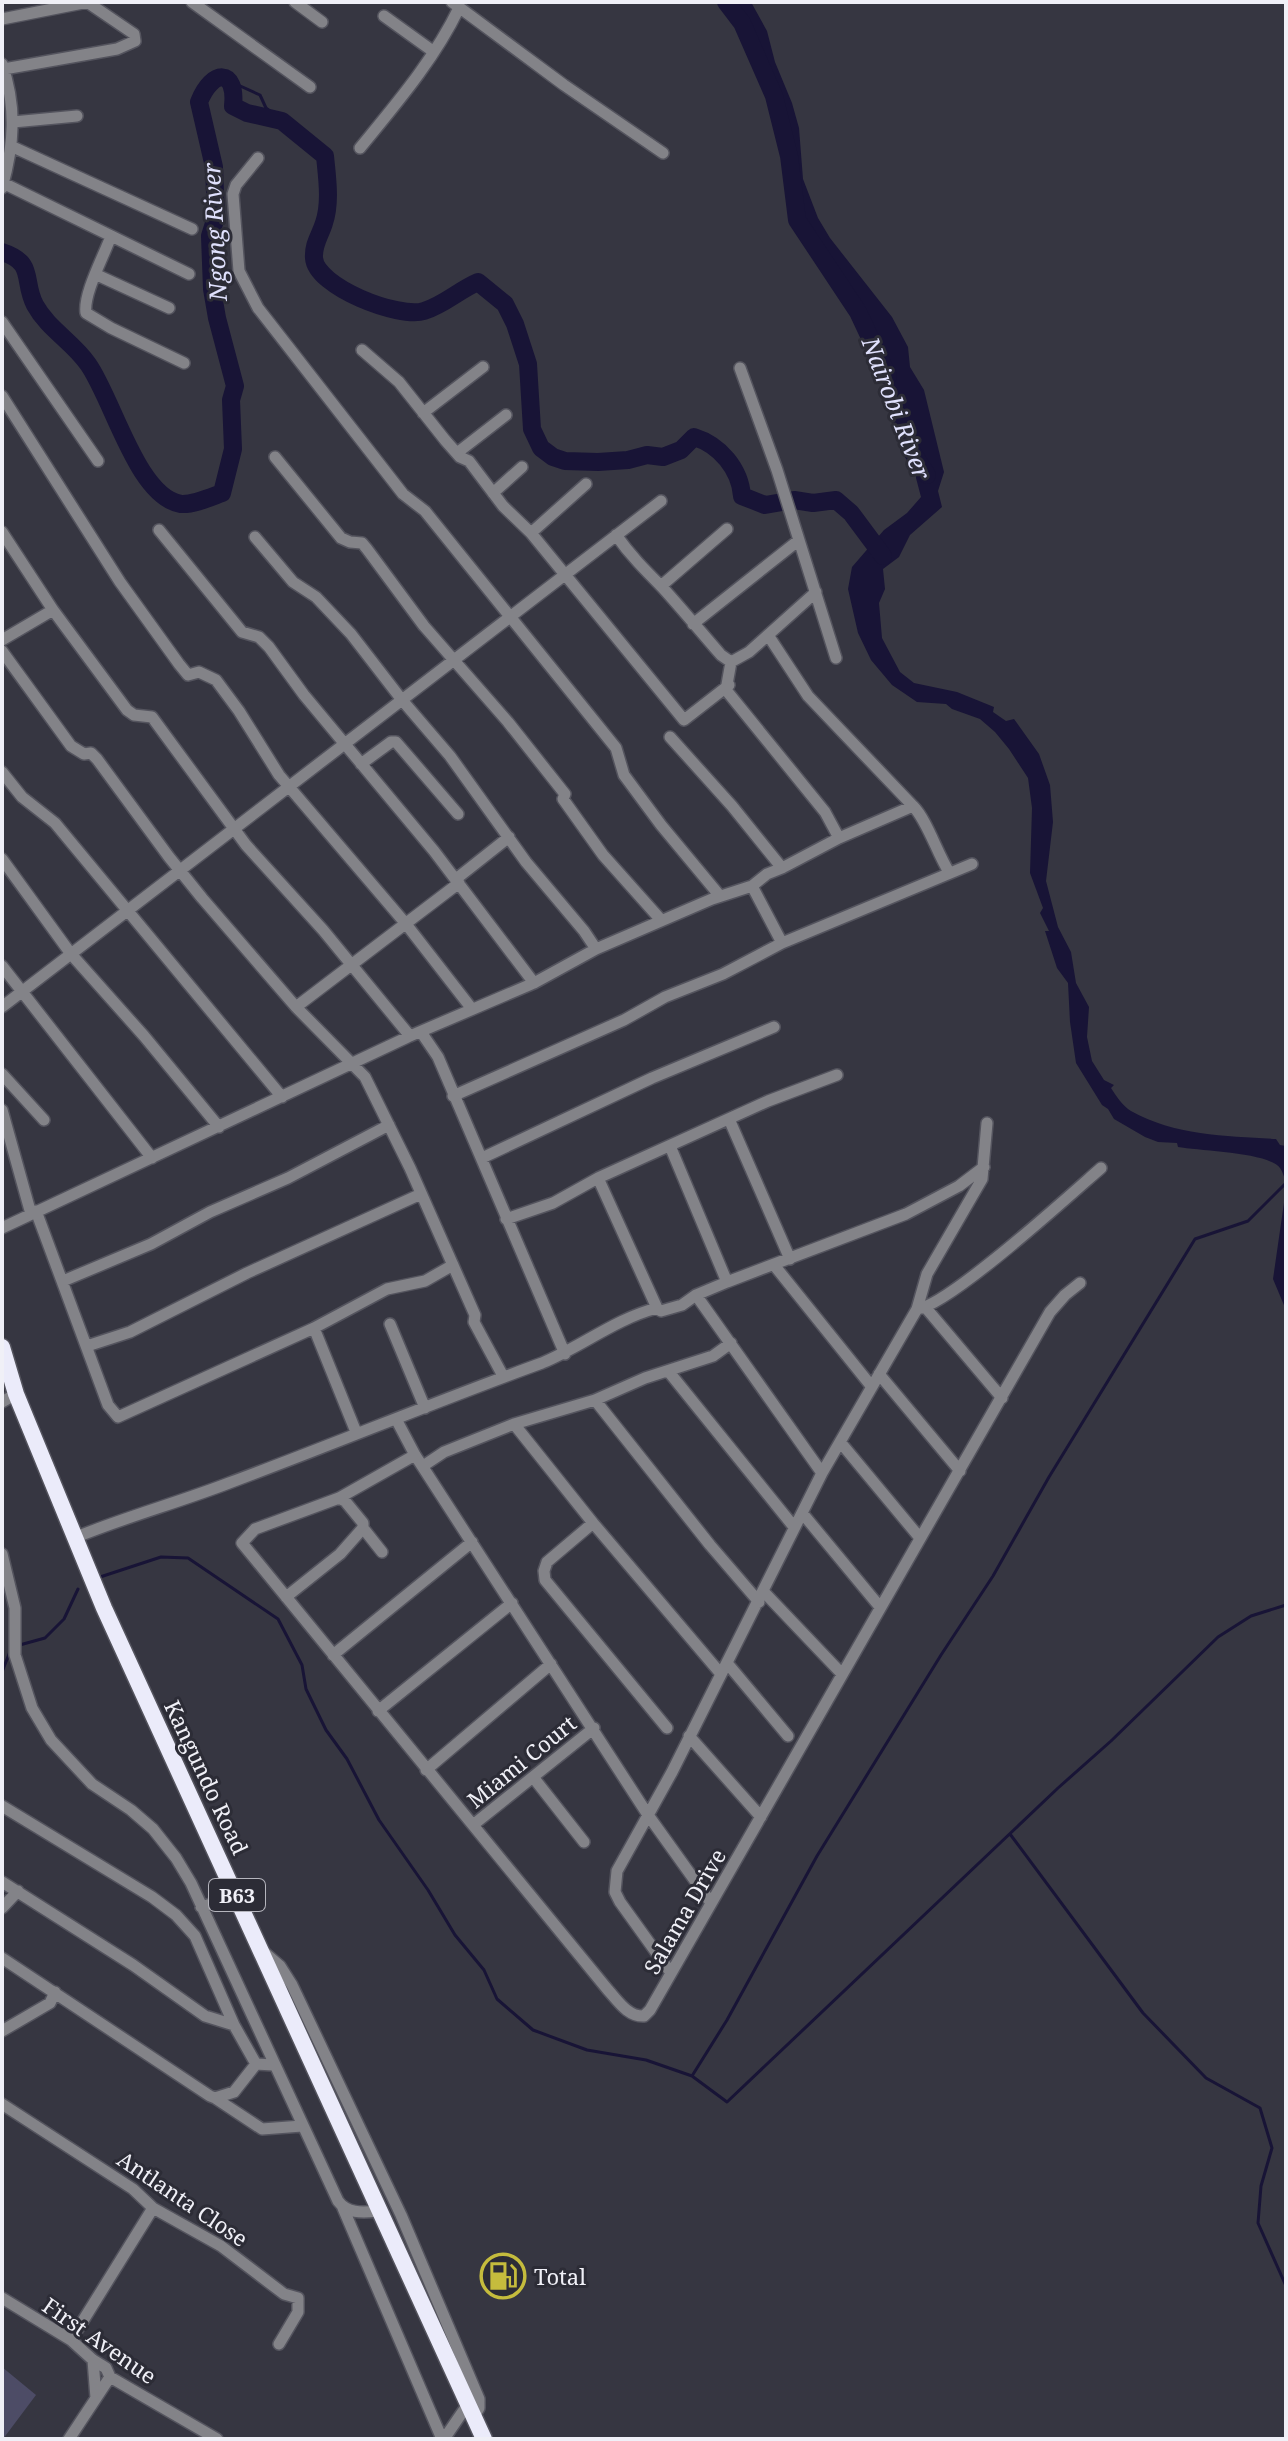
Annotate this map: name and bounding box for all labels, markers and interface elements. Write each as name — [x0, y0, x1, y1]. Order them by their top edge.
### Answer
water label: Ngong River — [194, 161, 234, 303]
water label: Nairobi River — [854, 331, 940, 485]
street label: Kangundo Road — [158, 1695, 256, 1859]
street label: Miami Court — [460, 1708, 582, 1814]
street label: Salama Drive — [636, 1843, 732, 1979]
road number: B63 — [209, 1879, 265, 1911]
street label: Antlanta Close — [112, 2143, 254, 2253]
fuel station icon: Total — [479, 2252, 527, 2300]
place label: Total — [534, 2261, 586, 2291]
street label: First Avenue — [37, 2290, 163, 2390]

